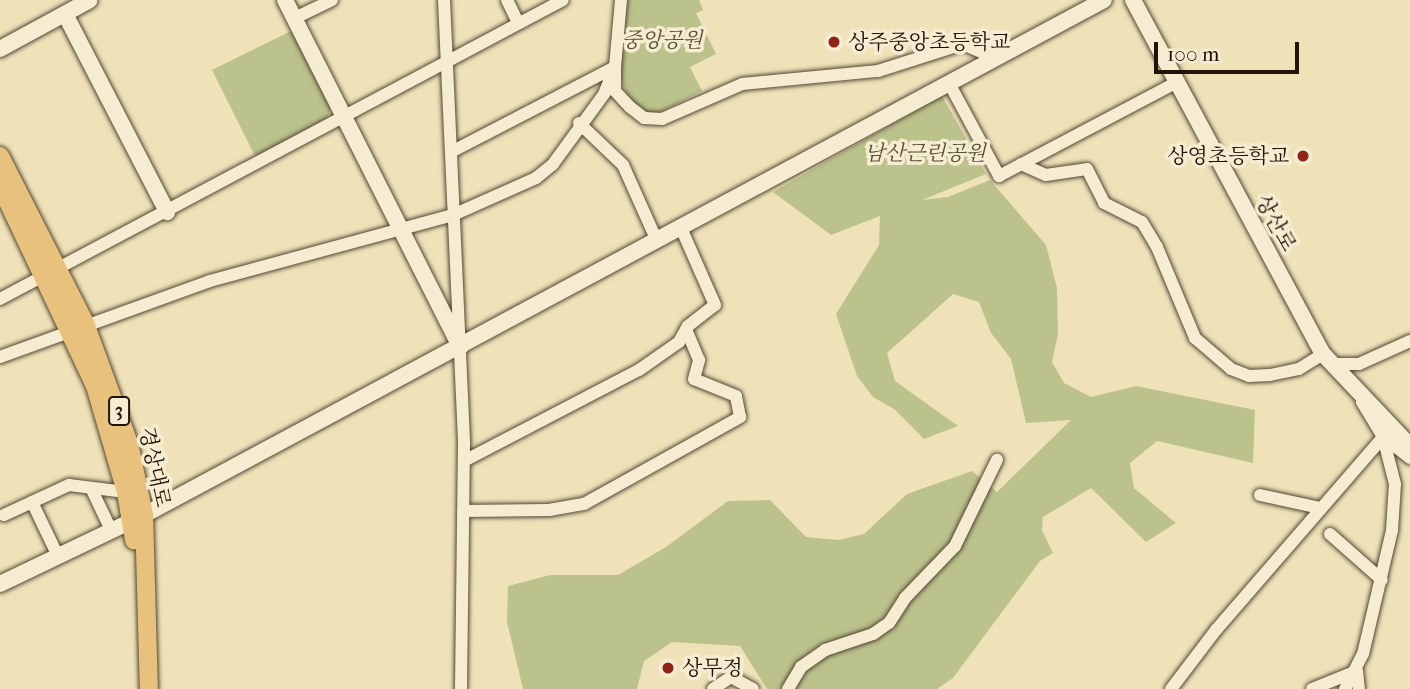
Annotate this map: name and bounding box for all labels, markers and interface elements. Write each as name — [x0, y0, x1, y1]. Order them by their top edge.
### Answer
park label: 중앙공원 — [621, 27, 703, 53]
scale bar — [1158, 28, 1303, 72]
place label: 상주중앙초등학교 — [848, 29, 1010, 55]
marker: 상주중앙초등학교 — [826, 34, 842, 50]
text: 100 m — [1167, 42, 1220, 66]
park label: 남산근린공원 — [864, 140, 986, 166]
place label: 상영초등학교 — [1167, 143, 1289, 169]
marker: 상영초등학교 — [1295, 148, 1311, 164]
street label: 상산로 — [1250, 190, 1302, 256]
road number: 3 — [107, 396, 131, 426]
street label: 경상대로 — [134, 425, 176, 509]
place label: 상무정 — [682, 655, 743, 681]
marker: 상무정 — [660, 660, 676, 676]

